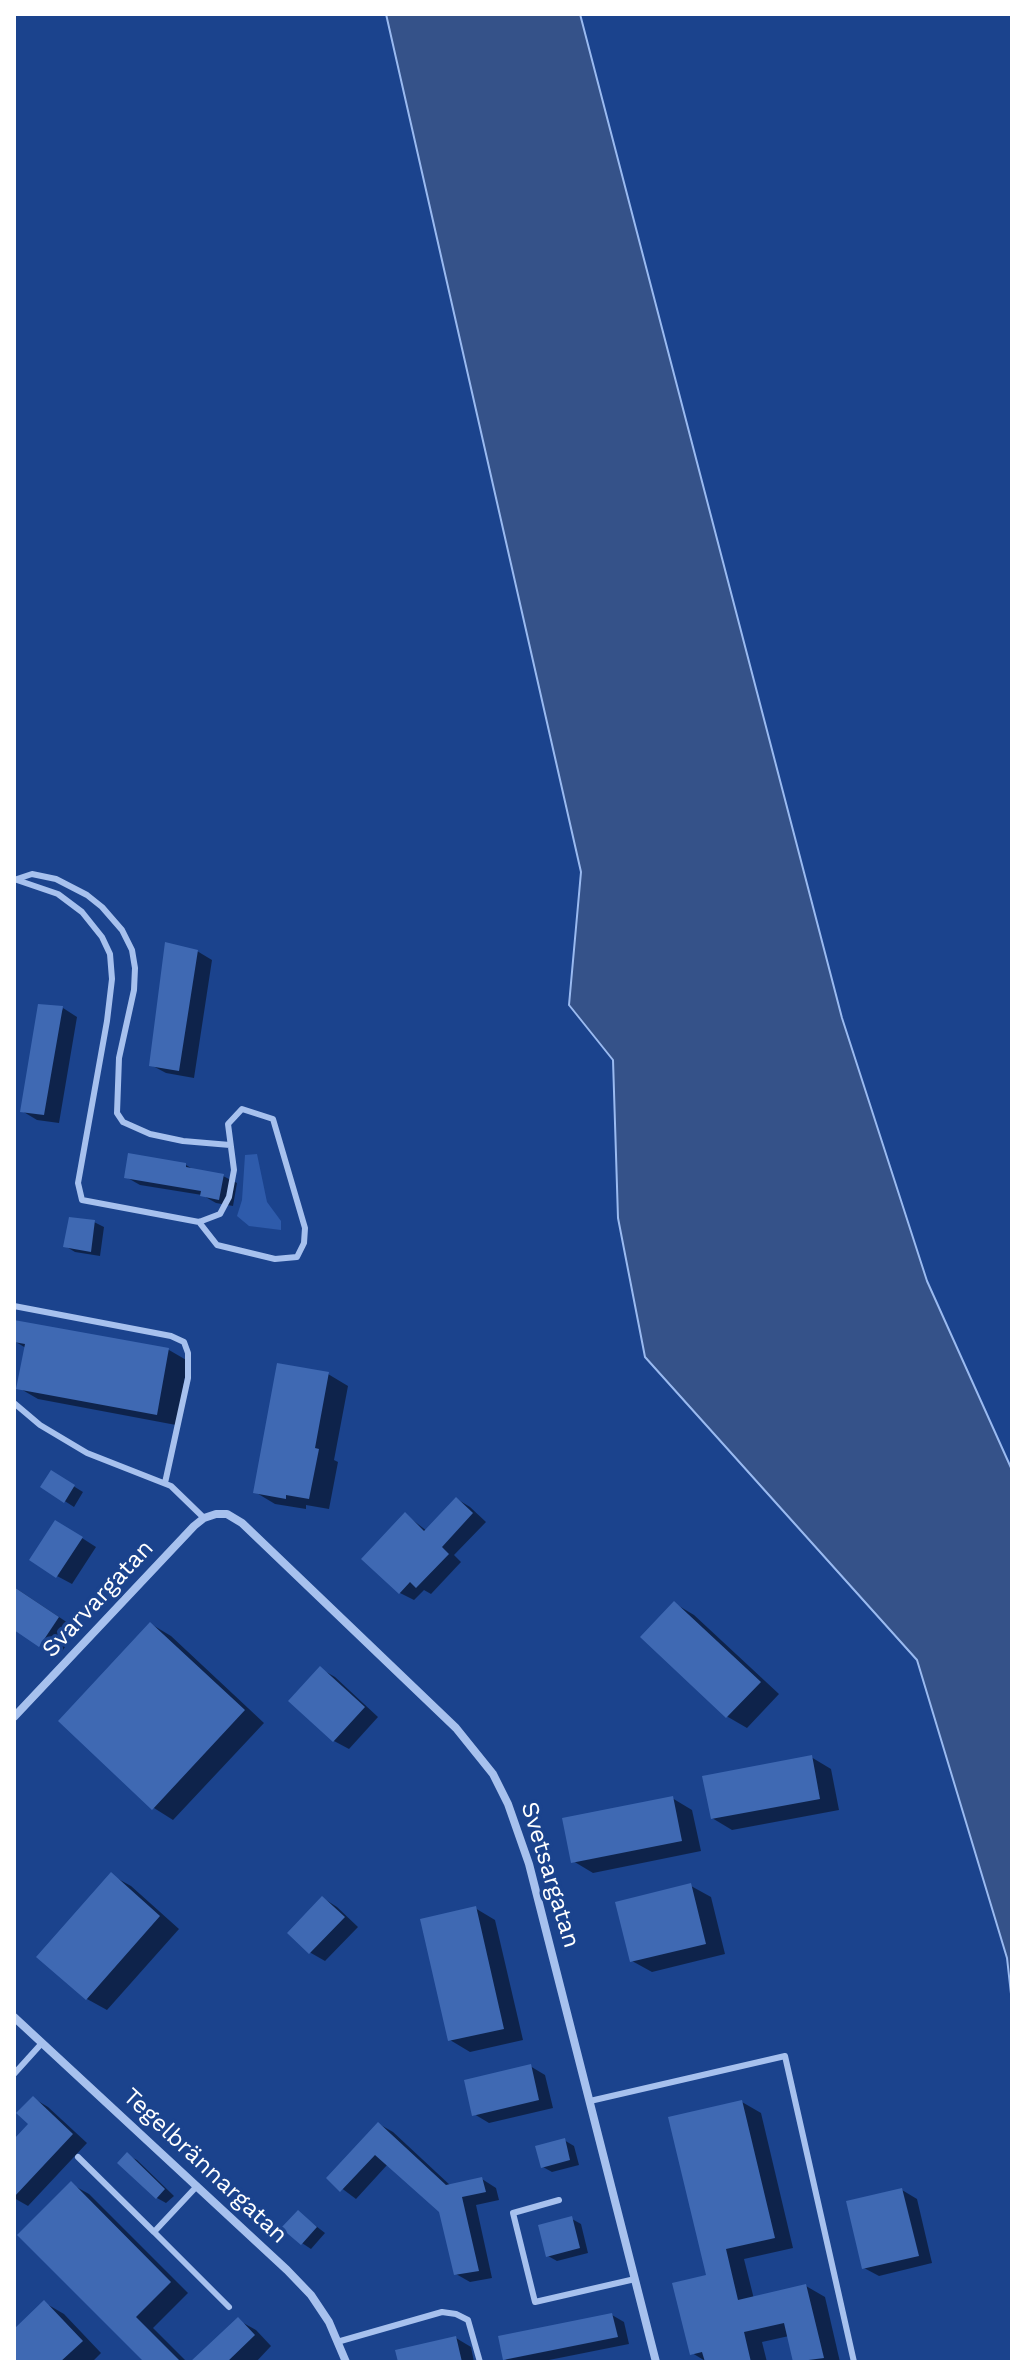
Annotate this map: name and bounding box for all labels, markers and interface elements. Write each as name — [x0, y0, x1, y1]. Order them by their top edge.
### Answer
street label: Svarvargatan — [36, 1534, 160, 1664]
street label: Svetsargatan — [514, 1799, 586, 1951]
street label: Tegelbrännargatan — [117, 2082, 293, 2250]

